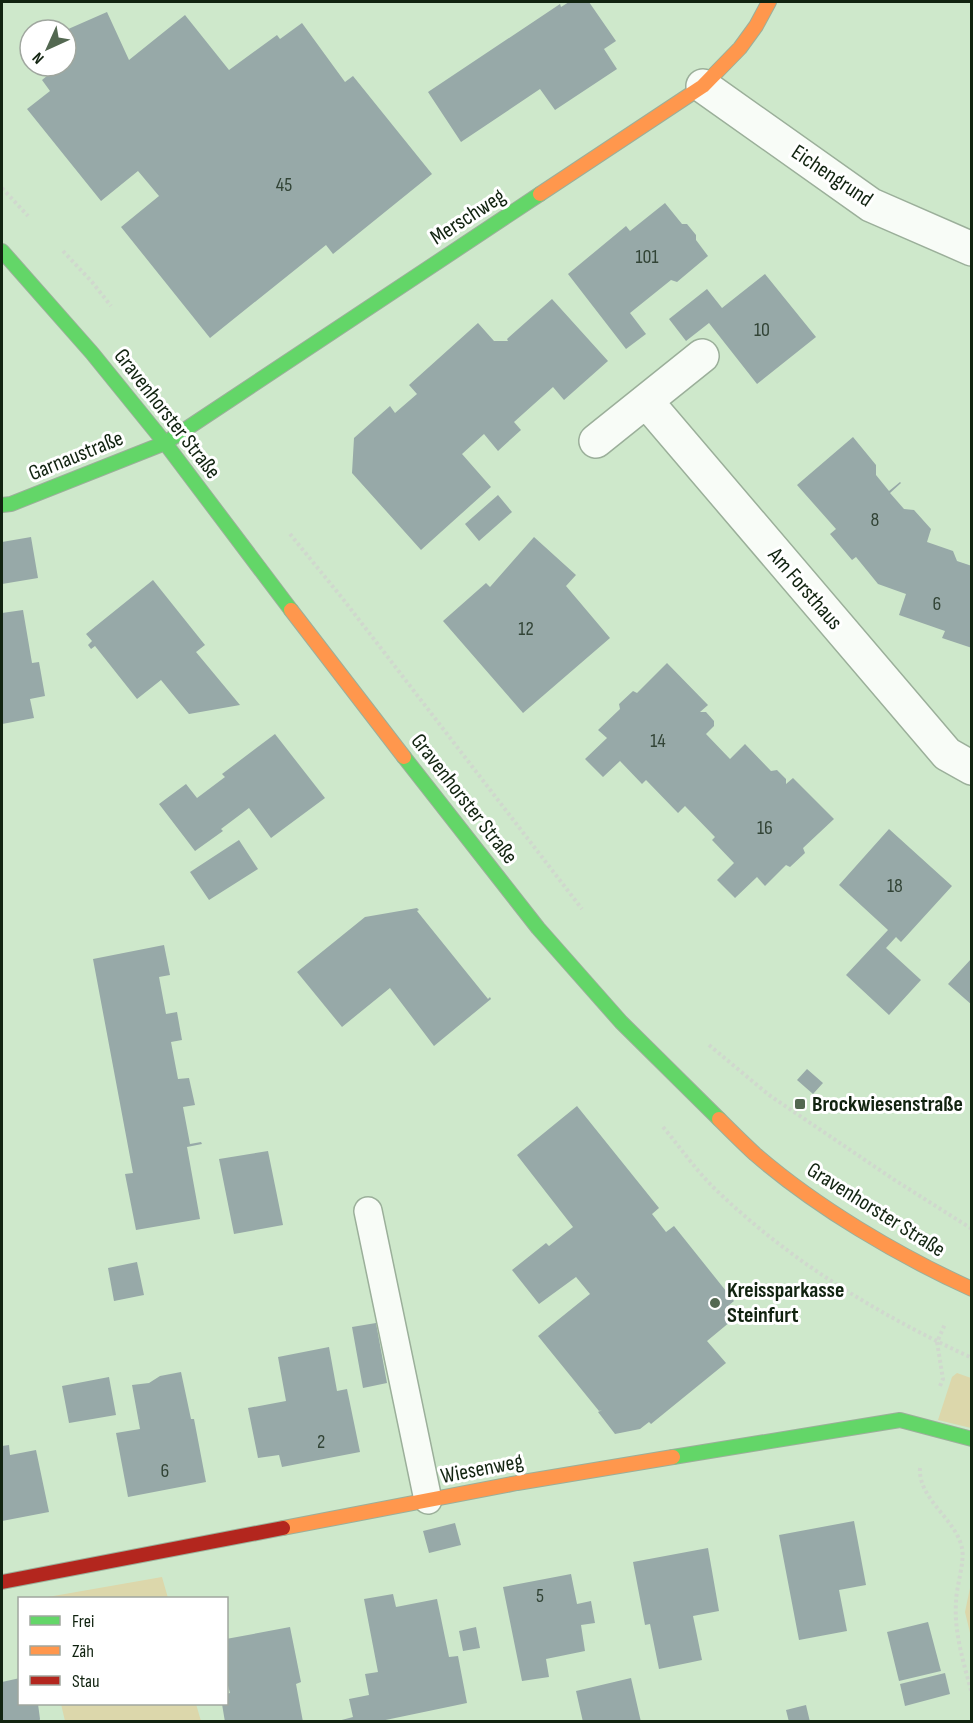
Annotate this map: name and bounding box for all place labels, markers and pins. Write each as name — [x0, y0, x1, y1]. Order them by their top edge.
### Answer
place label: Brockwiesenstraße — [812, 1091, 963, 1118]
marker: Brockwiesenstraße — [793, 1097, 807, 1111]
place label: Kreissparkasse Steinfurt — [727, 1277, 844, 1329]
marker: Kreissparkasse Steinfurt — [708, 1296, 722, 1310]

